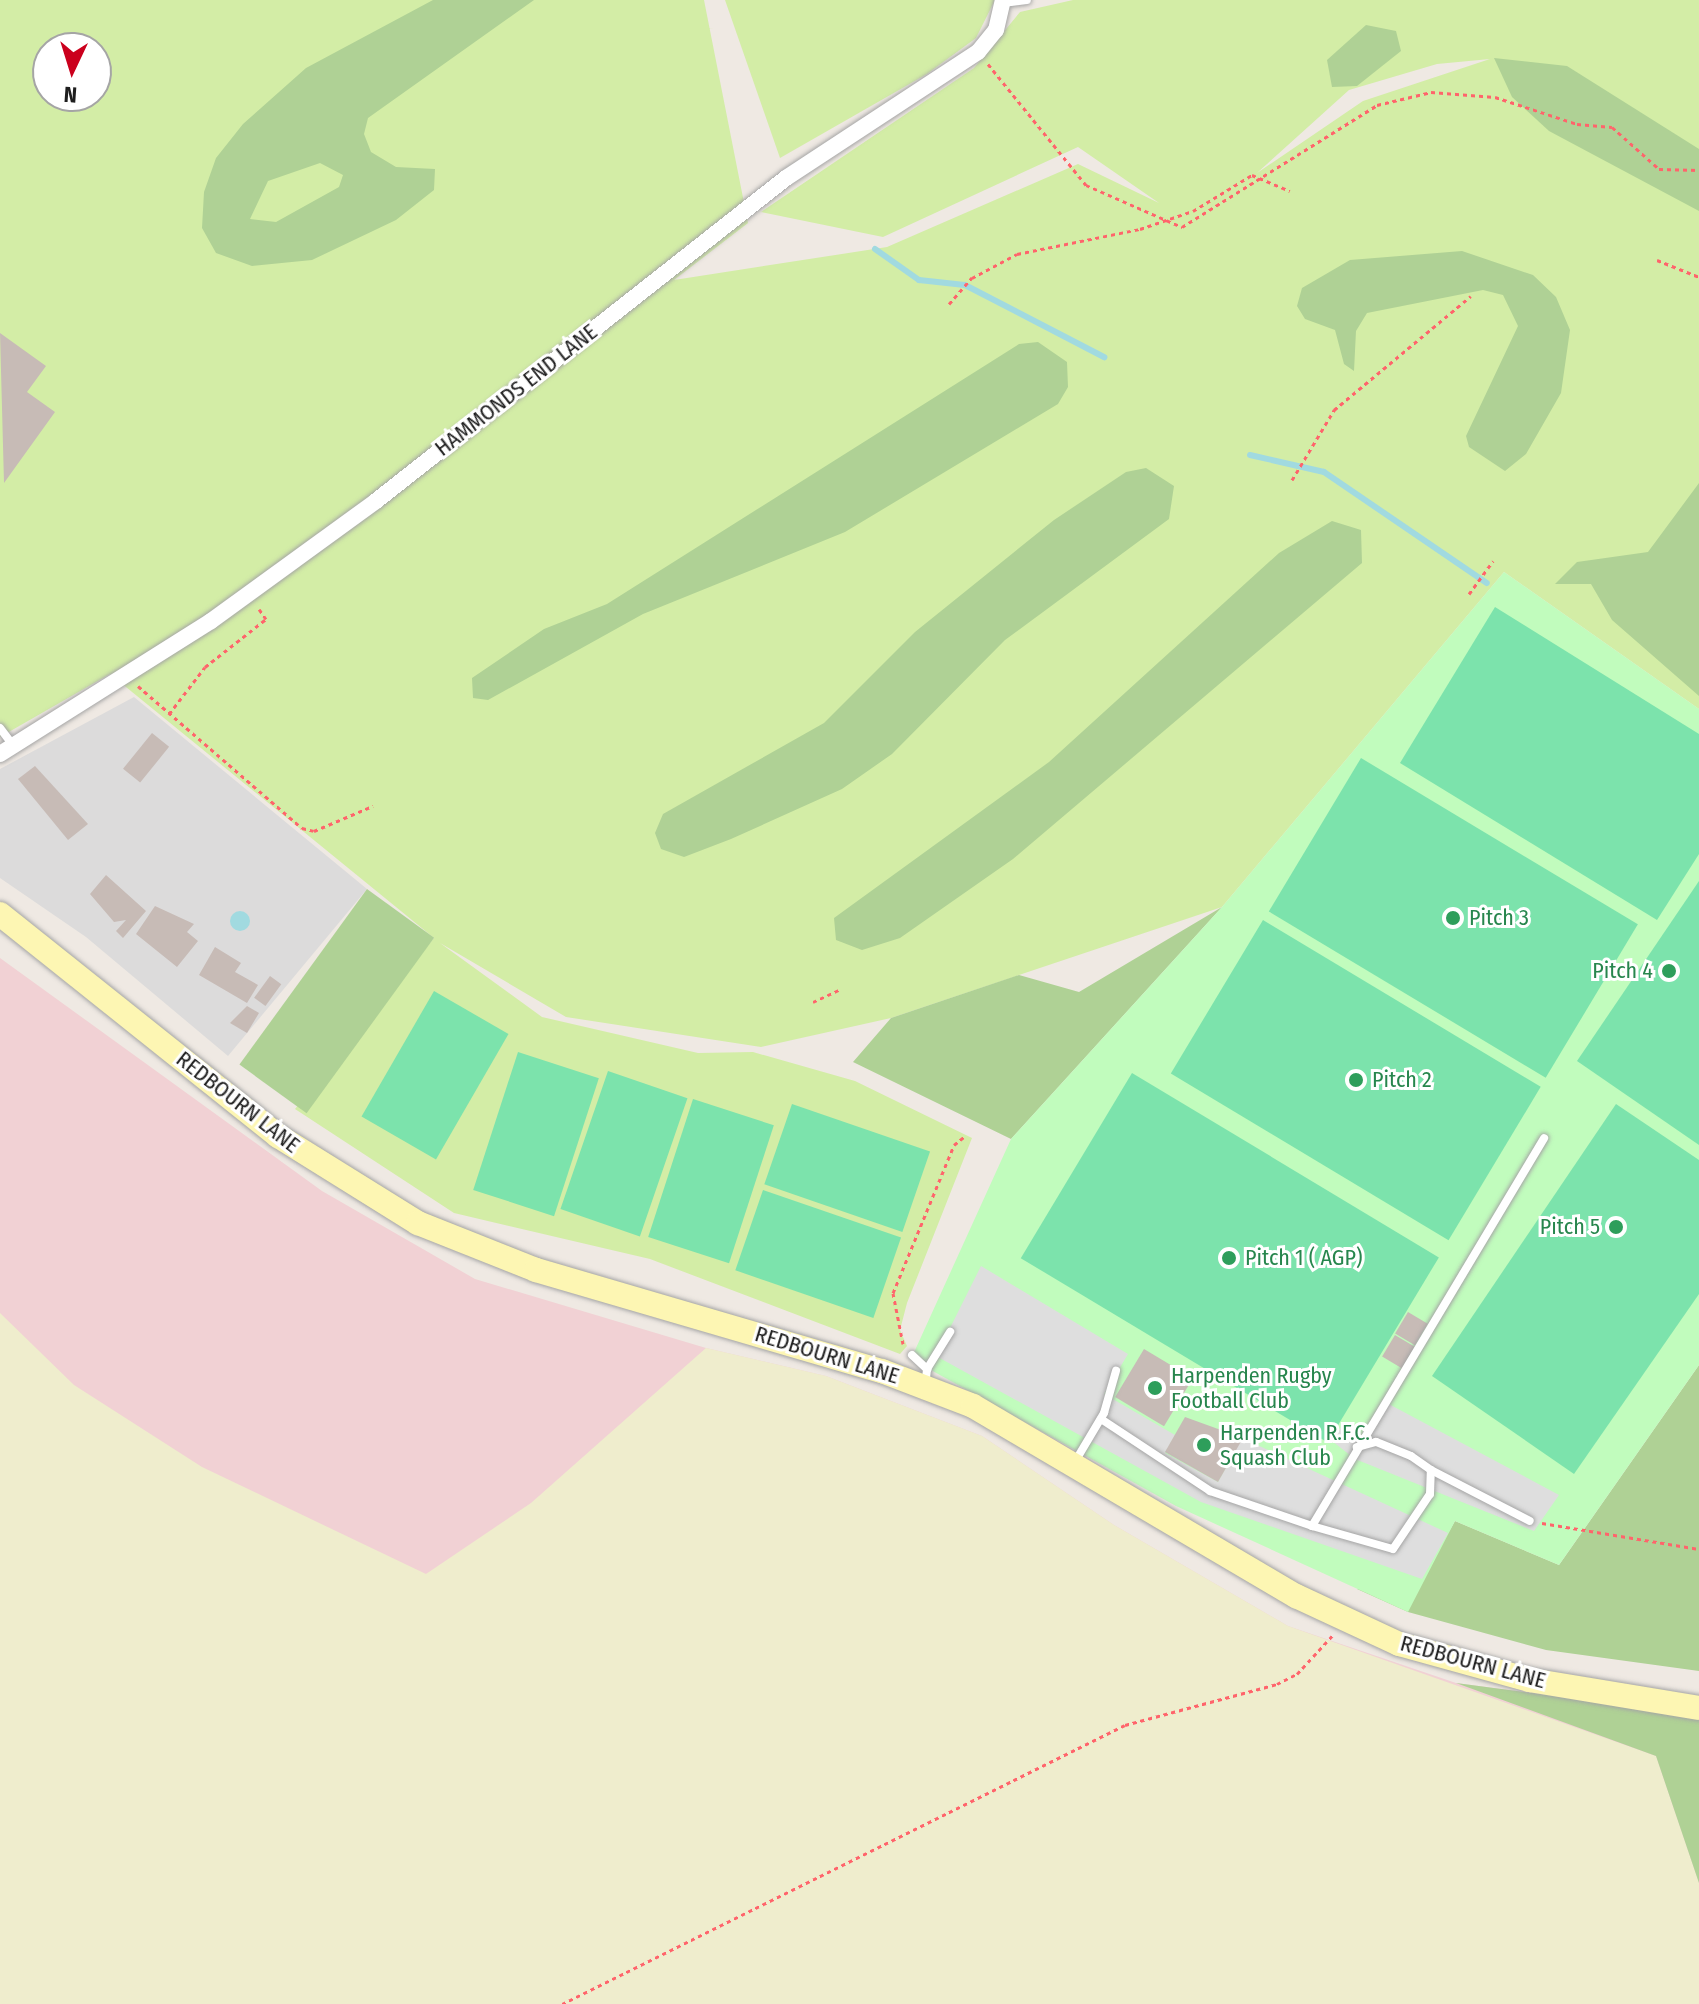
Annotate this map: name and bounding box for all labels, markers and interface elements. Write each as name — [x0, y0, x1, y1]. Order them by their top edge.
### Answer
north arrow — [32, 32, 112, 112]
text: N — [63, 81, 78, 108]
street label: HAMMONDS END LANE — [430, 318, 602, 462]
place label: Pitch 3 — [1469, 905, 1529, 931]
marker: Pitch 3 — [1444, 909, 1462, 927]
place label: Pitch 4 — [1592, 958, 1653, 984]
marker: Pitch 4 — [1660, 962, 1678, 980]
street label: REDBOURN LANE — [171, 1046, 305, 1158]
place label: Pitch 2 — [1372, 1067, 1432, 1093]
marker: Pitch 2 — [1347, 1071, 1365, 1089]
place label: Pitch 5 — [1540, 1214, 1600, 1240]
marker: Pitch 5 — [1607, 1218, 1625, 1236]
place label: Pitch 1 ( AGP) — [1245, 1245, 1362, 1271]
marker: Pitch 1 ( AGP) — [1220, 1249, 1238, 1267]
street label: REDBOURN LANE — [752, 1321, 902, 1389]
place label: Harpenden Rugby Football Club — [1171, 1362, 1332, 1414]
marker: Harpenden Rugby Football Club — [1146, 1379, 1164, 1397]
place label: Harpenden R.F.C. Squash Club — [1220, 1419, 1370, 1470]
marker: Harpenden R.F.C. Squash Club — [1195, 1436, 1213, 1454]
street label: REDBOURN LANE — [1397, 1630, 1549, 1694]

